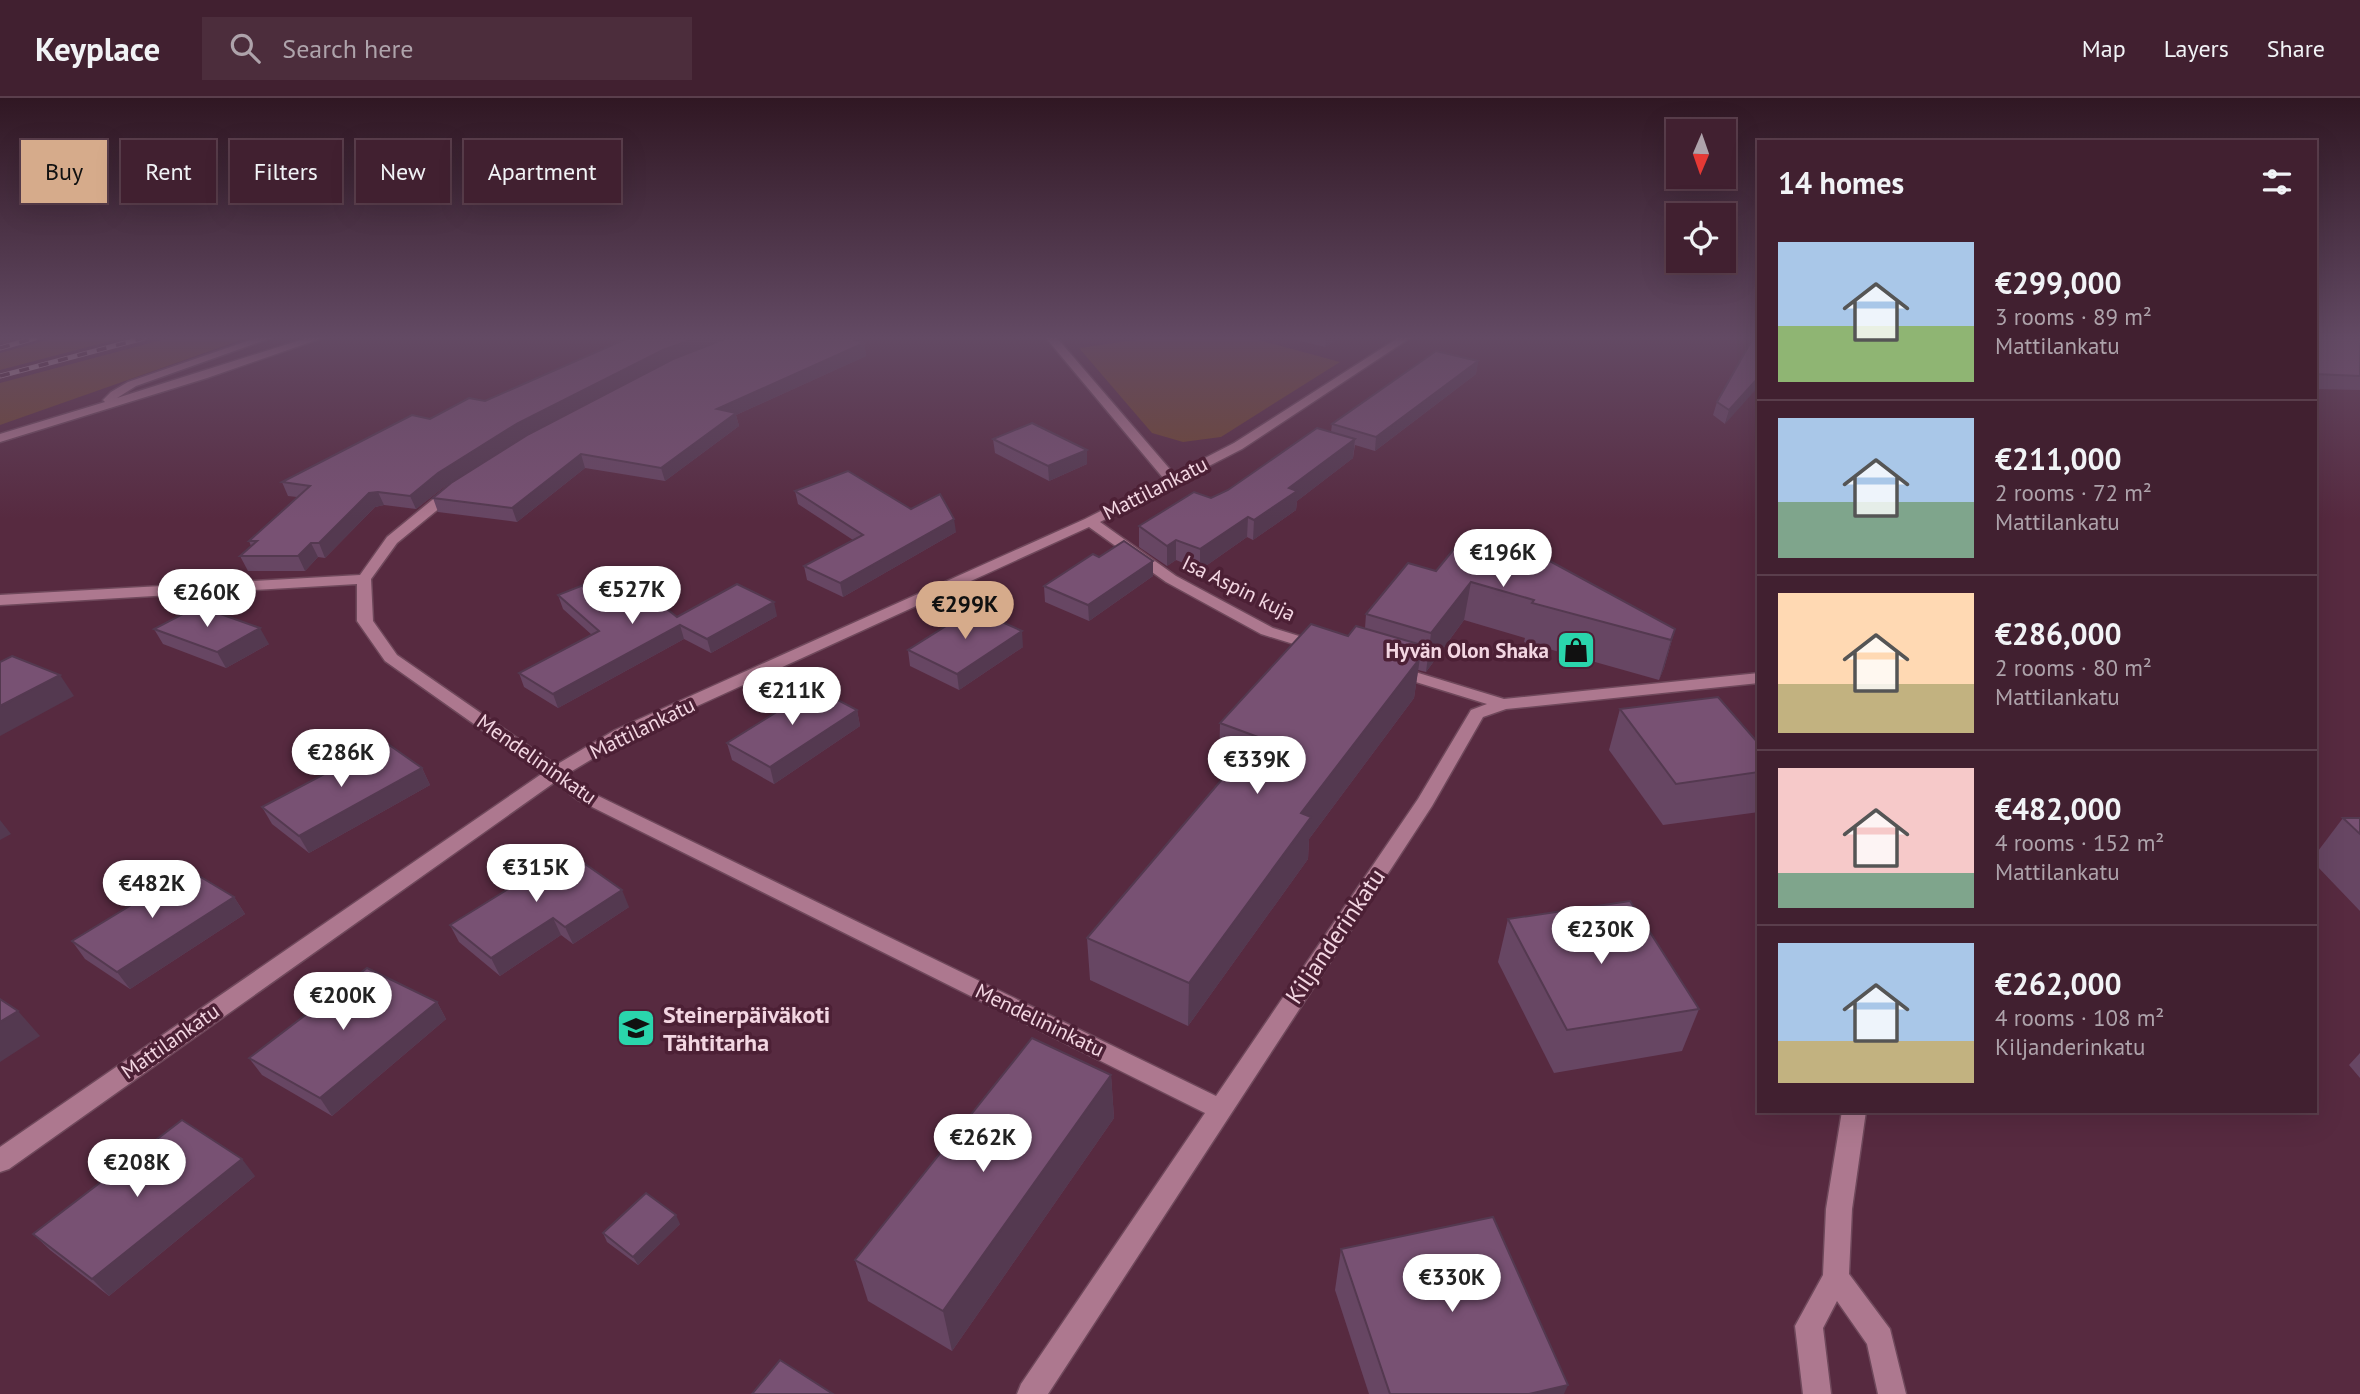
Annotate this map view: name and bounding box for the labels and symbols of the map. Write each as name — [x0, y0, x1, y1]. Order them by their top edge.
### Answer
north arrow — [1666, 119, 1736, 189]
street label: Mattilankatu — [1098, 450, 1212, 526]
pin: €196K — [1454, 530, 1552, 589]
street label: Isa Aspin kuja — [1178, 549, 1300, 627]
pin: €527K — [583, 566, 681, 626]
pin: €260K — [158, 570, 256, 629]
pin: €299K — [916, 582, 1014, 641]
shop icon: Hyvän Olon Shaka — [1555, 629, 1597, 671]
place label: Hyvän Olon Shaka — [1386, 637, 1549, 664]
pin: €211K — [743, 668, 841, 727]
street label: Mattilankatu — [585, 691, 699, 765]
street label: Mendelininkatu — [472, 708, 602, 810]
pin: €286K — [292, 730, 390, 789]
pin: €339K — [1208, 736, 1306, 796]
pin: €315K — [487, 844, 585, 904]
pin: €482K — [103, 860, 201, 920]
street label: Kiljanderinkatu — [1278, 862, 1392, 1010]
pin: €230K — [1552, 906, 1650, 966]
pin: €200K — [294, 972, 392, 1032]
street label: Mendelininkatu — [971, 977, 1109, 1063]
street label: Mattilankatu — [116, 997, 224, 1085]
place label: Steinerpäiväkoti Tähtitarha — [663, 999, 830, 1058]
school or university icon: Steinerpäiväkoti Tähtitarha — [615, 1007, 657, 1049]
pin: €262K — [934, 1114, 1032, 1174]
pin: €208K — [88, 1140, 186, 1199]
pin: €330K — [1403, 1254, 1501, 1314]

